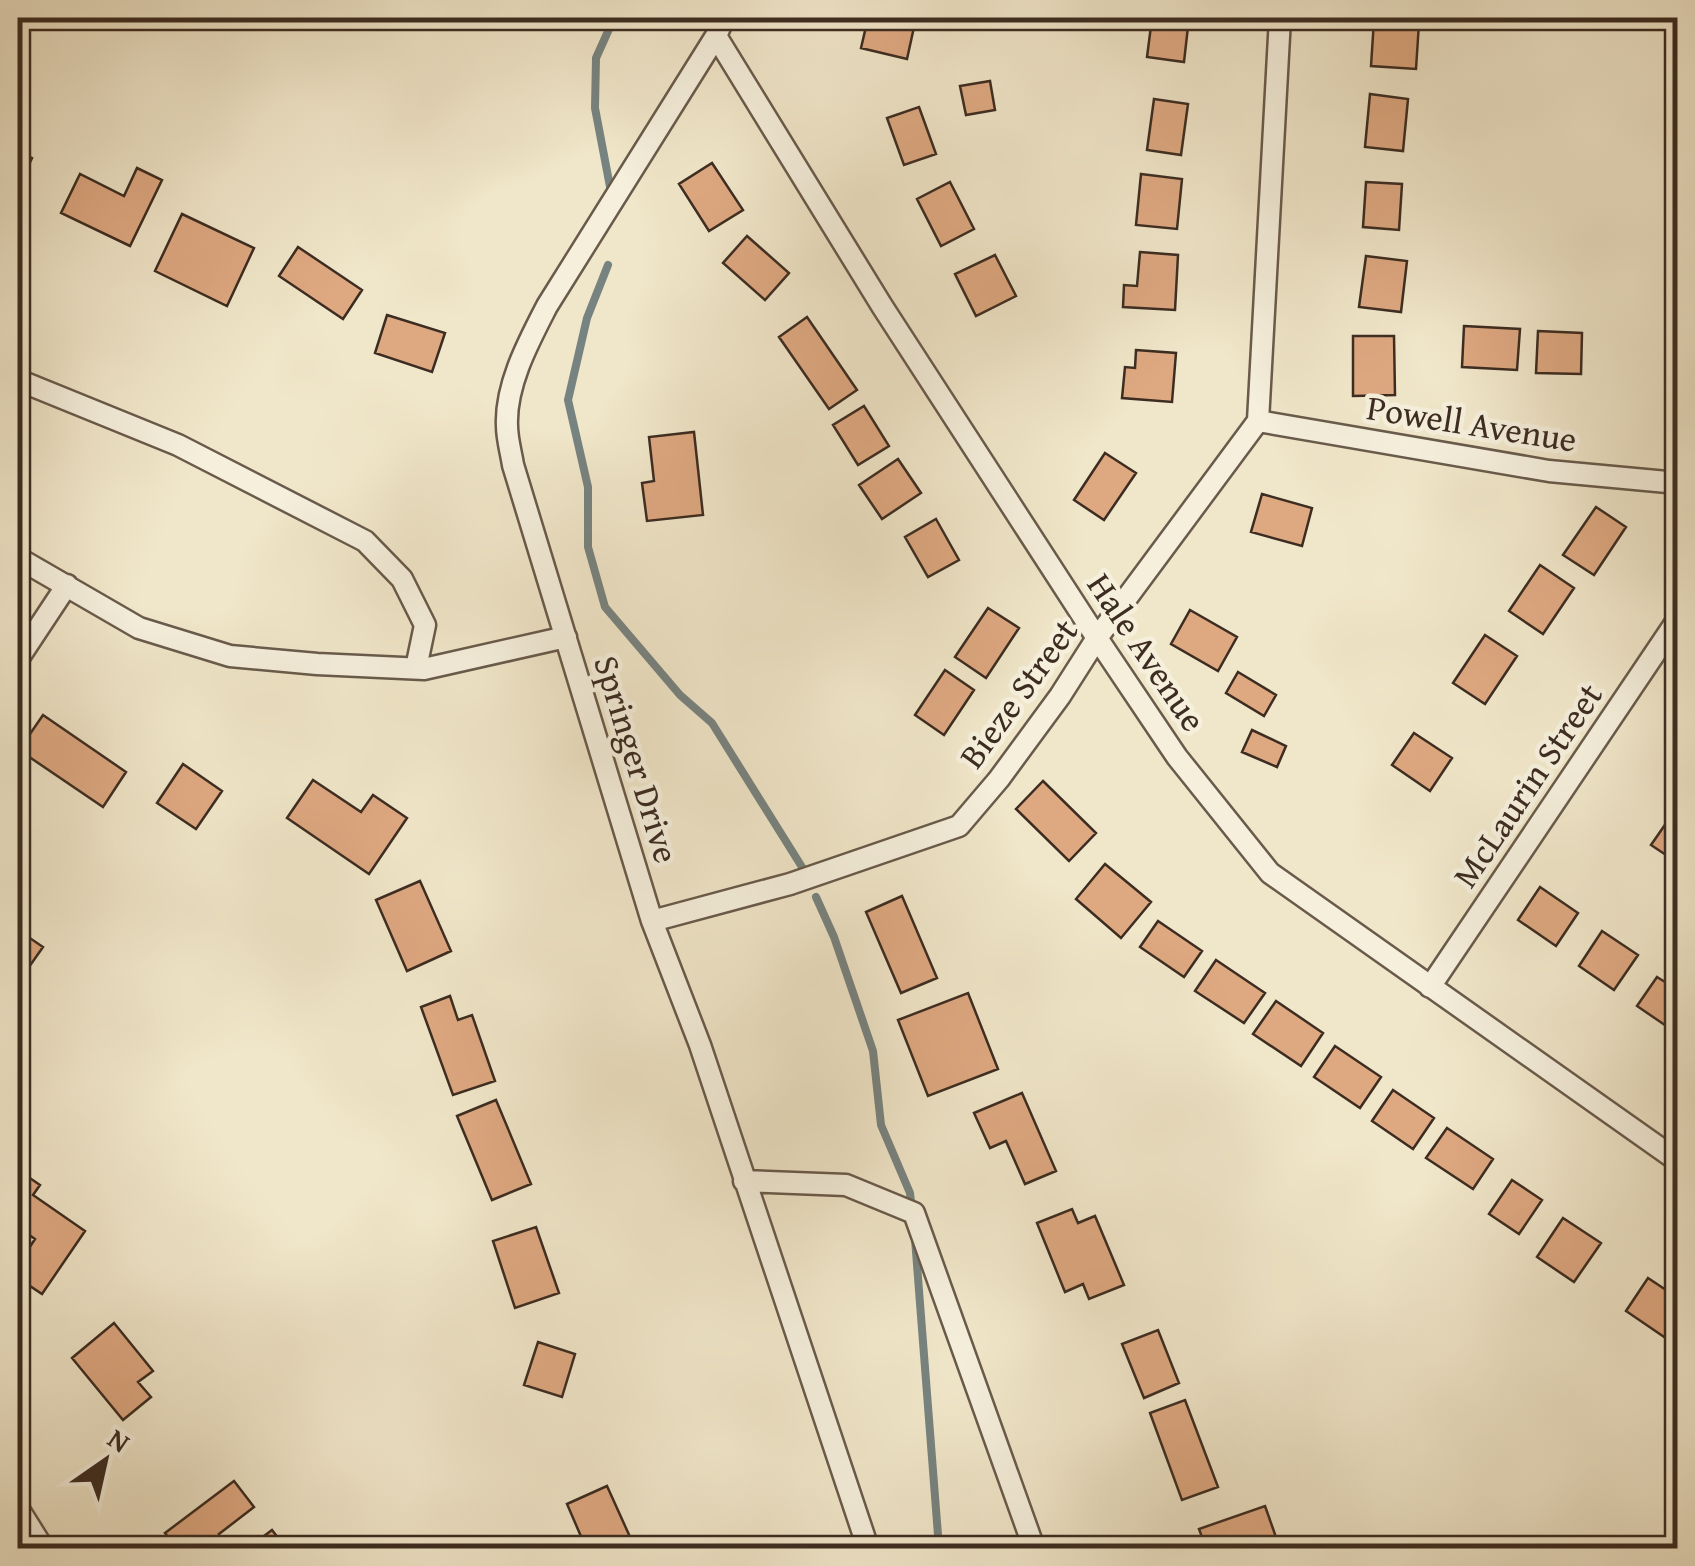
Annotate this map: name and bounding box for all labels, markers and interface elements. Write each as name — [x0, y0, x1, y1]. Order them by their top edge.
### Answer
street label: Powell Avenue — [1364, 381, 1580, 465]
street label: Hale Avenue — [1075, 563, 1219, 741]
street label: Bieze Street — [946, 608, 1090, 778]
street label: Springer Drive — [581, 649, 693, 869]
street label: McLaurin Street — [1440, 673, 1614, 897]
north arrow — [55, 1411, 155, 1511]
text: N — [100, 1418, 139, 1462]

